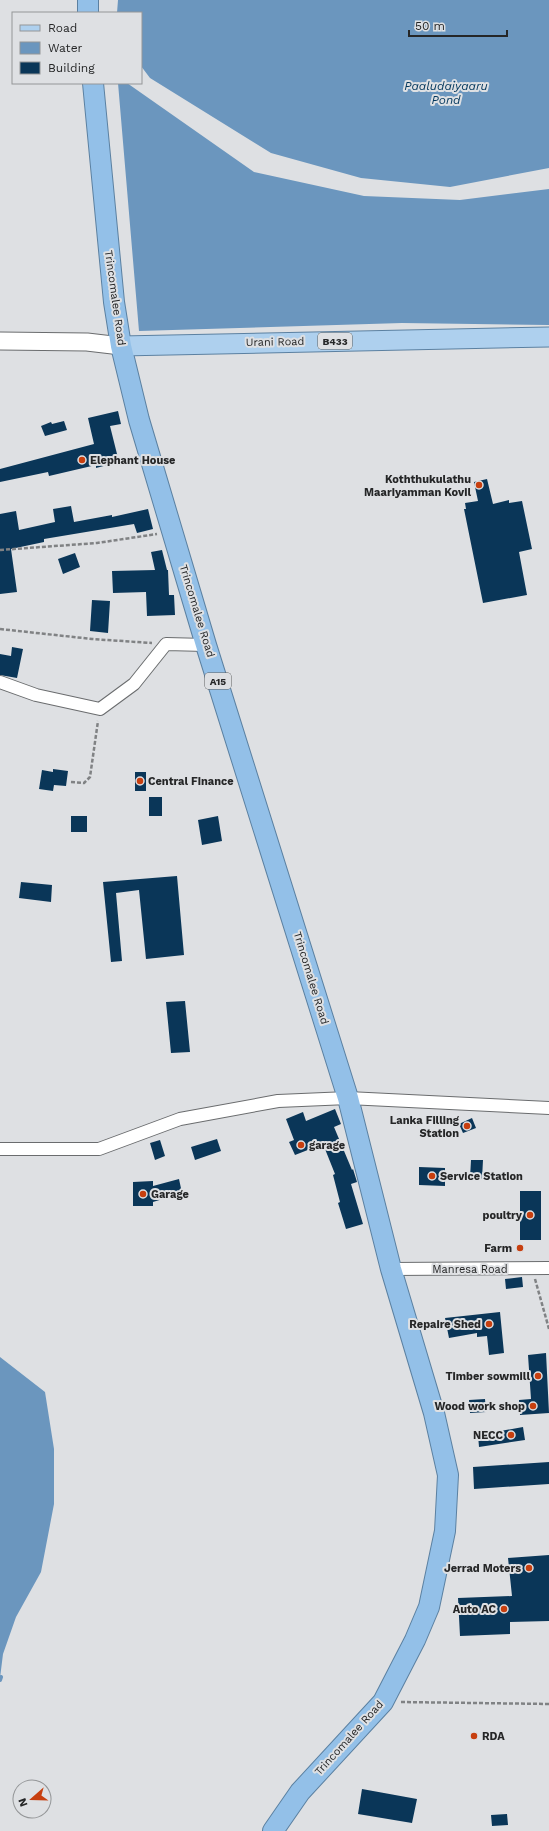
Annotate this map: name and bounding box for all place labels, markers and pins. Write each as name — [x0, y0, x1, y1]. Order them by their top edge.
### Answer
place label: Elephant House — [90, 454, 175, 467]
marker: Elephant House — [77, 455, 87, 465]
place label: Koththukulathu Maariyamman Kovil — [364, 473, 471, 499]
marker: Koththukulathu Maariyamman Kovil — [474, 480, 484, 490]
place label: Central Finance — [148, 775, 234, 788]
marker: Central Finance — [135, 776, 145, 786]
place label: Lanka Filling Station — [390, 1114, 460, 1140]
marker: Lanka Filling Station — [462, 1121, 472, 1131]
place label: garage — [309, 1139, 345, 1152]
marker: garage — [296, 1140, 306, 1150]
place label: Service Station — [440, 1170, 523, 1183]
marker: Service Station — [427, 1171, 437, 1181]
place label: Garage — [151, 1188, 189, 1201]
marker: Garage — [138, 1189, 148, 1199]
place label: poultry — [483, 1209, 523, 1222]
marker: poultry — [525, 1210, 535, 1220]
place label: Farm — [484, 1242, 512, 1255]
marker: Farm — [515, 1243, 525, 1253]
place label: Repaire Shed — [409, 1318, 481, 1331]
marker: Repaire Shed — [484, 1319, 494, 1329]
place label: Timber sowmill — [446, 1370, 530, 1383]
marker: Timber sowmill — [533, 1371, 543, 1381]
place label: Wood work shop — [435, 1400, 525, 1413]
marker: Wood work shop — [528, 1401, 538, 1411]
place label: NECC — [473, 1429, 504, 1442]
marker: NECC — [506, 1430, 516, 1440]
place label: Jerrad Moters — [444, 1562, 521, 1575]
marker: Jerrad Moters — [524, 1563, 534, 1573]
place label: Auto AC — [453, 1603, 497, 1616]
marker: Auto AC — [499, 1604, 509, 1614]
place label: RDA — [482, 1730, 505, 1743]
marker: RDA — [469, 1731, 479, 1741]

